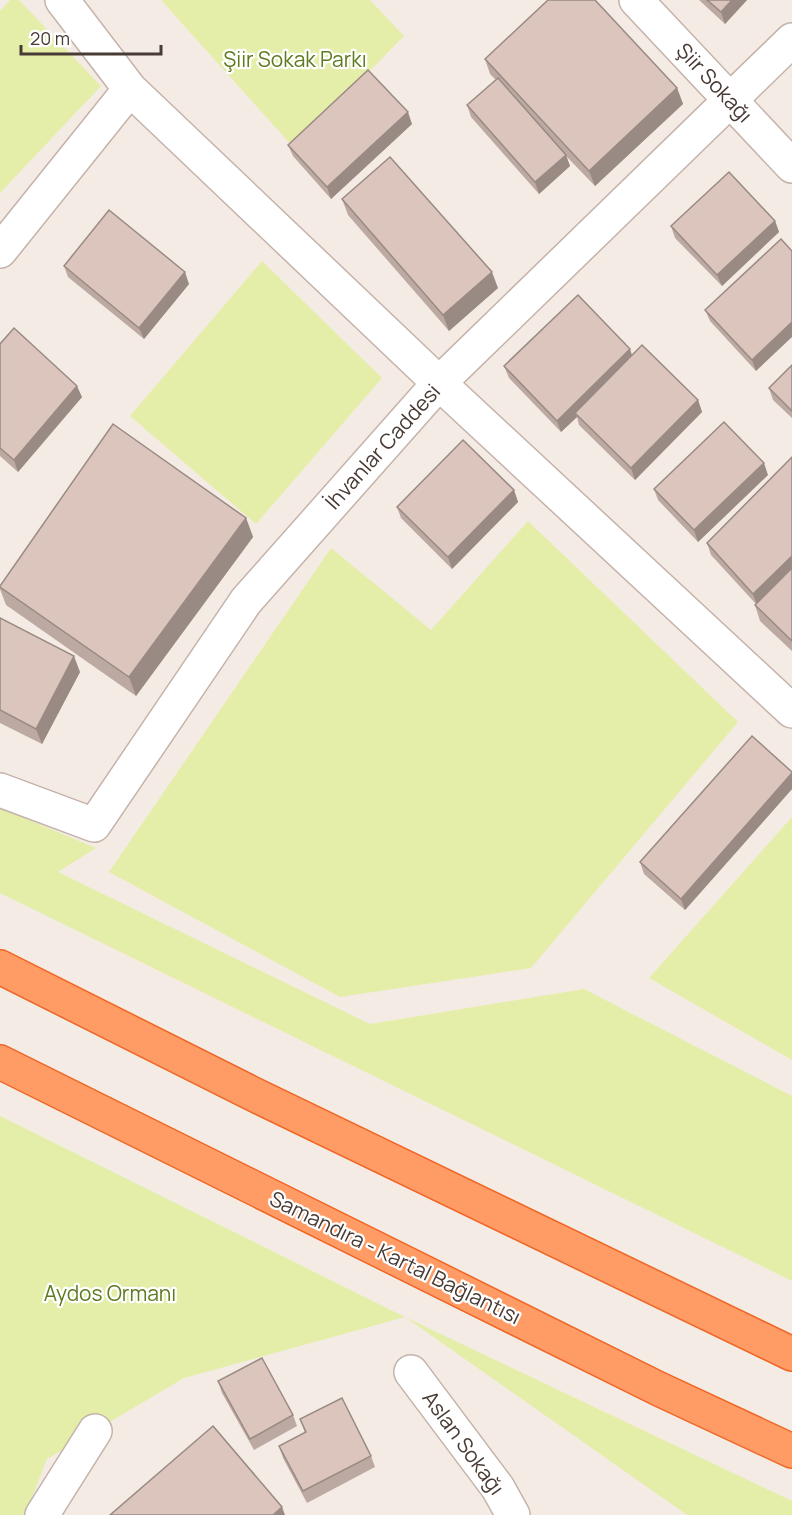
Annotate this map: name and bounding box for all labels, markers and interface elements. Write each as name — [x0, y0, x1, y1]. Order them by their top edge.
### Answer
scale bar — [21, 18, 160, 56]
text: 20 m — [30, 26, 70, 50]
street label: Şiir Sokağı — [671, 36, 759, 128]
park label: Şiir Sokak Parkı — [223, 45, 367, 73]
street label: İhvanlar Caddesi — [318, 378, 446, 515]
street label: Samandıra - Kartal Bağlantısı — [265, 1184, 526, 1330]
park label: Aydos Ormanı — [44, 1279, 176, 1307]
street label: Aslan Sokağı — [417, 1385, 511, 1500]

